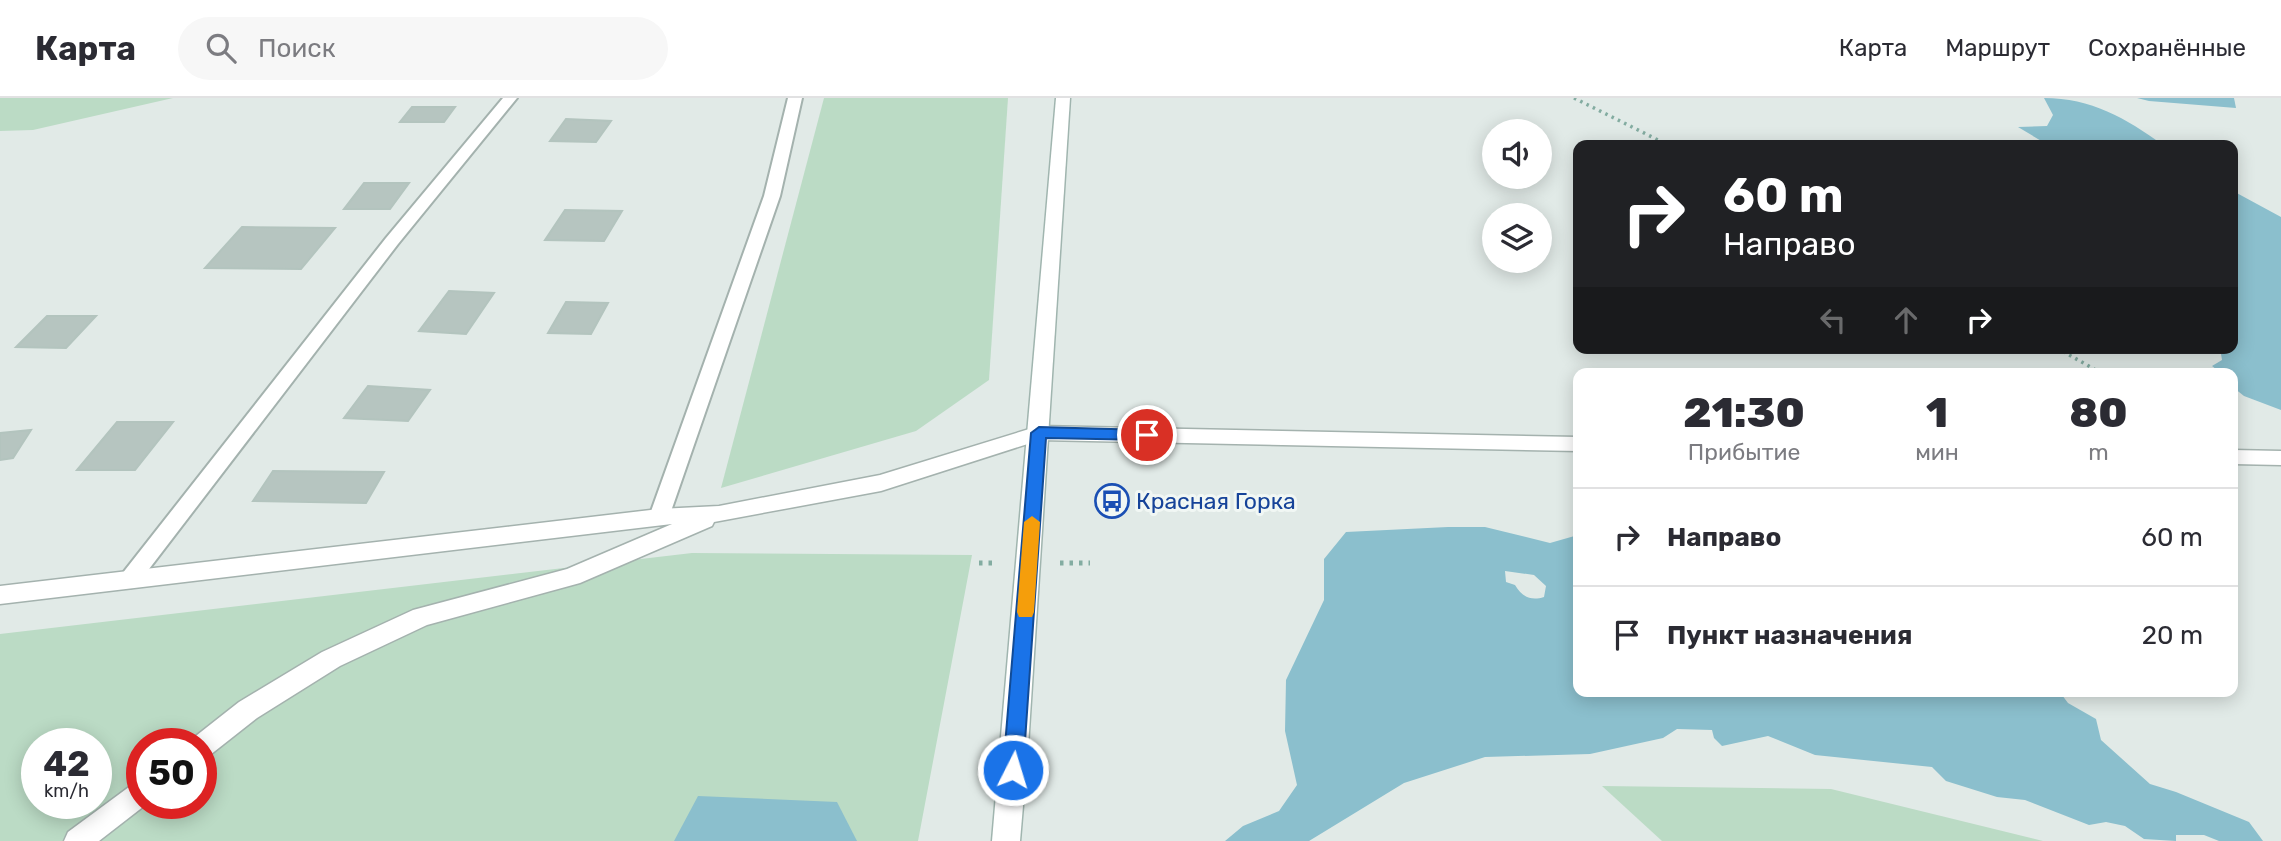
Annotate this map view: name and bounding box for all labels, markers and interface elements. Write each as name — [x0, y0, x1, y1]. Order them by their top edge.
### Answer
search box — [178, 17, 668, 80]
text: Карта — [35, 29, 136, 68]
icon: search — [202, 29, 240, 67]
text: Поиск — [258, 33, 336, 64]
text: Карта — [1839, 34, 1907, 62]
text: Маршрут — [1945, 34, 2050, 62]
text: Сохранённые — [2088, 34, 2246, 62]
map controls — [1482, 119, 1552, 273]
button: sound — [1482, 119, 1552, 189]
text: 60 m — [1723, 166, 1844, 224]
icon: right — [1608, 168, 1699, 259]
button: layers — [1482, 203, 1552, 273]
text: Направо — [1723, 225, 1856, 263]
icon: left — [1814, 301, 1852, 339]
icon: ahead — [1887, 301, 1925, 339]
icon: right — [1960, 301, 1998, 339]
text: 21:30 — [1683, 388, 1805, 438]
text: 1 — [1926, 388, 1948, 438]
text: 80 — [2069, 388, 2128, 438]
pin — [1117, 405, 1177, 465]
icon: arrive — [1128, 416, 1166, 454]
text: Прибытие — [1688, 438, 1800, 466]
text: мин — [1915, 438, 1959, 466]
text: m — [2088, 438, 2109, 466]
bus stop icon: Красная Горка — [1093, 482, 1131, 520]
place label: Красная Горка — [1136, 487, 1296, 515]
icon: right — [1608, 518, 1646, 556]
text: Направо — [1667, 522, 1781, 553]
text: 60 m — [2141, 522, 2203, 553]
icon: arrive — [1608, 616, 1646, 654]
text: Пункт назначения — [1667, 620, 1912, 651]
text: 20 m — [2142, 620, 2203, 651]
speed limit sign: 50 — [126, 728, 217, 819]
position arrow — [976, 733, 1050, 807]
text: 42 — [43, 743, 90, 785]
text: km/h — [44, 780, 89, 802]

